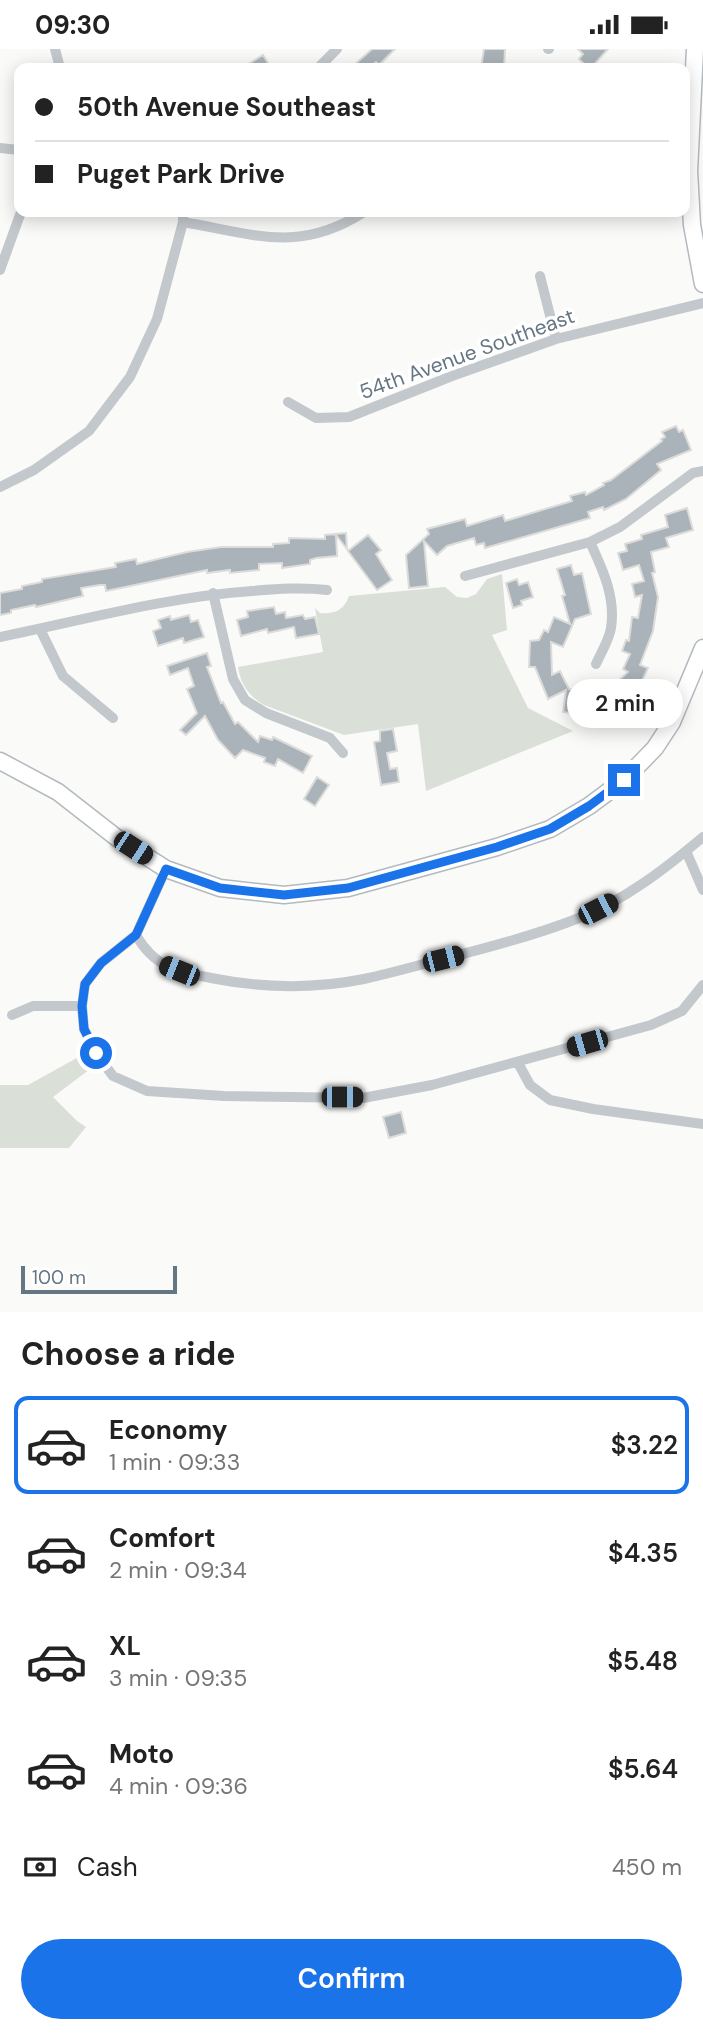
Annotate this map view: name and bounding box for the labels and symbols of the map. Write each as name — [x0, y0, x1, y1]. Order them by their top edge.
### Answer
street label: 54th Avenue Southeast — [356, 302, 578, 406]
callout: 2 min — [566, 679, 682, 727]
route end — [608, 764, 640, 796]
car — [110, 828, 157, 868]
car — [575, 890, 622, 928]
car — [421, 944, 466, 974]
car — [156, 953, 203, 989]
car — [564, 1027, 611, 1059]
route start — [80, 1037, 112, 1069]
car — [322, 1087, 364, 1108]
scale bar — [21, 1263, 177, 1295]

